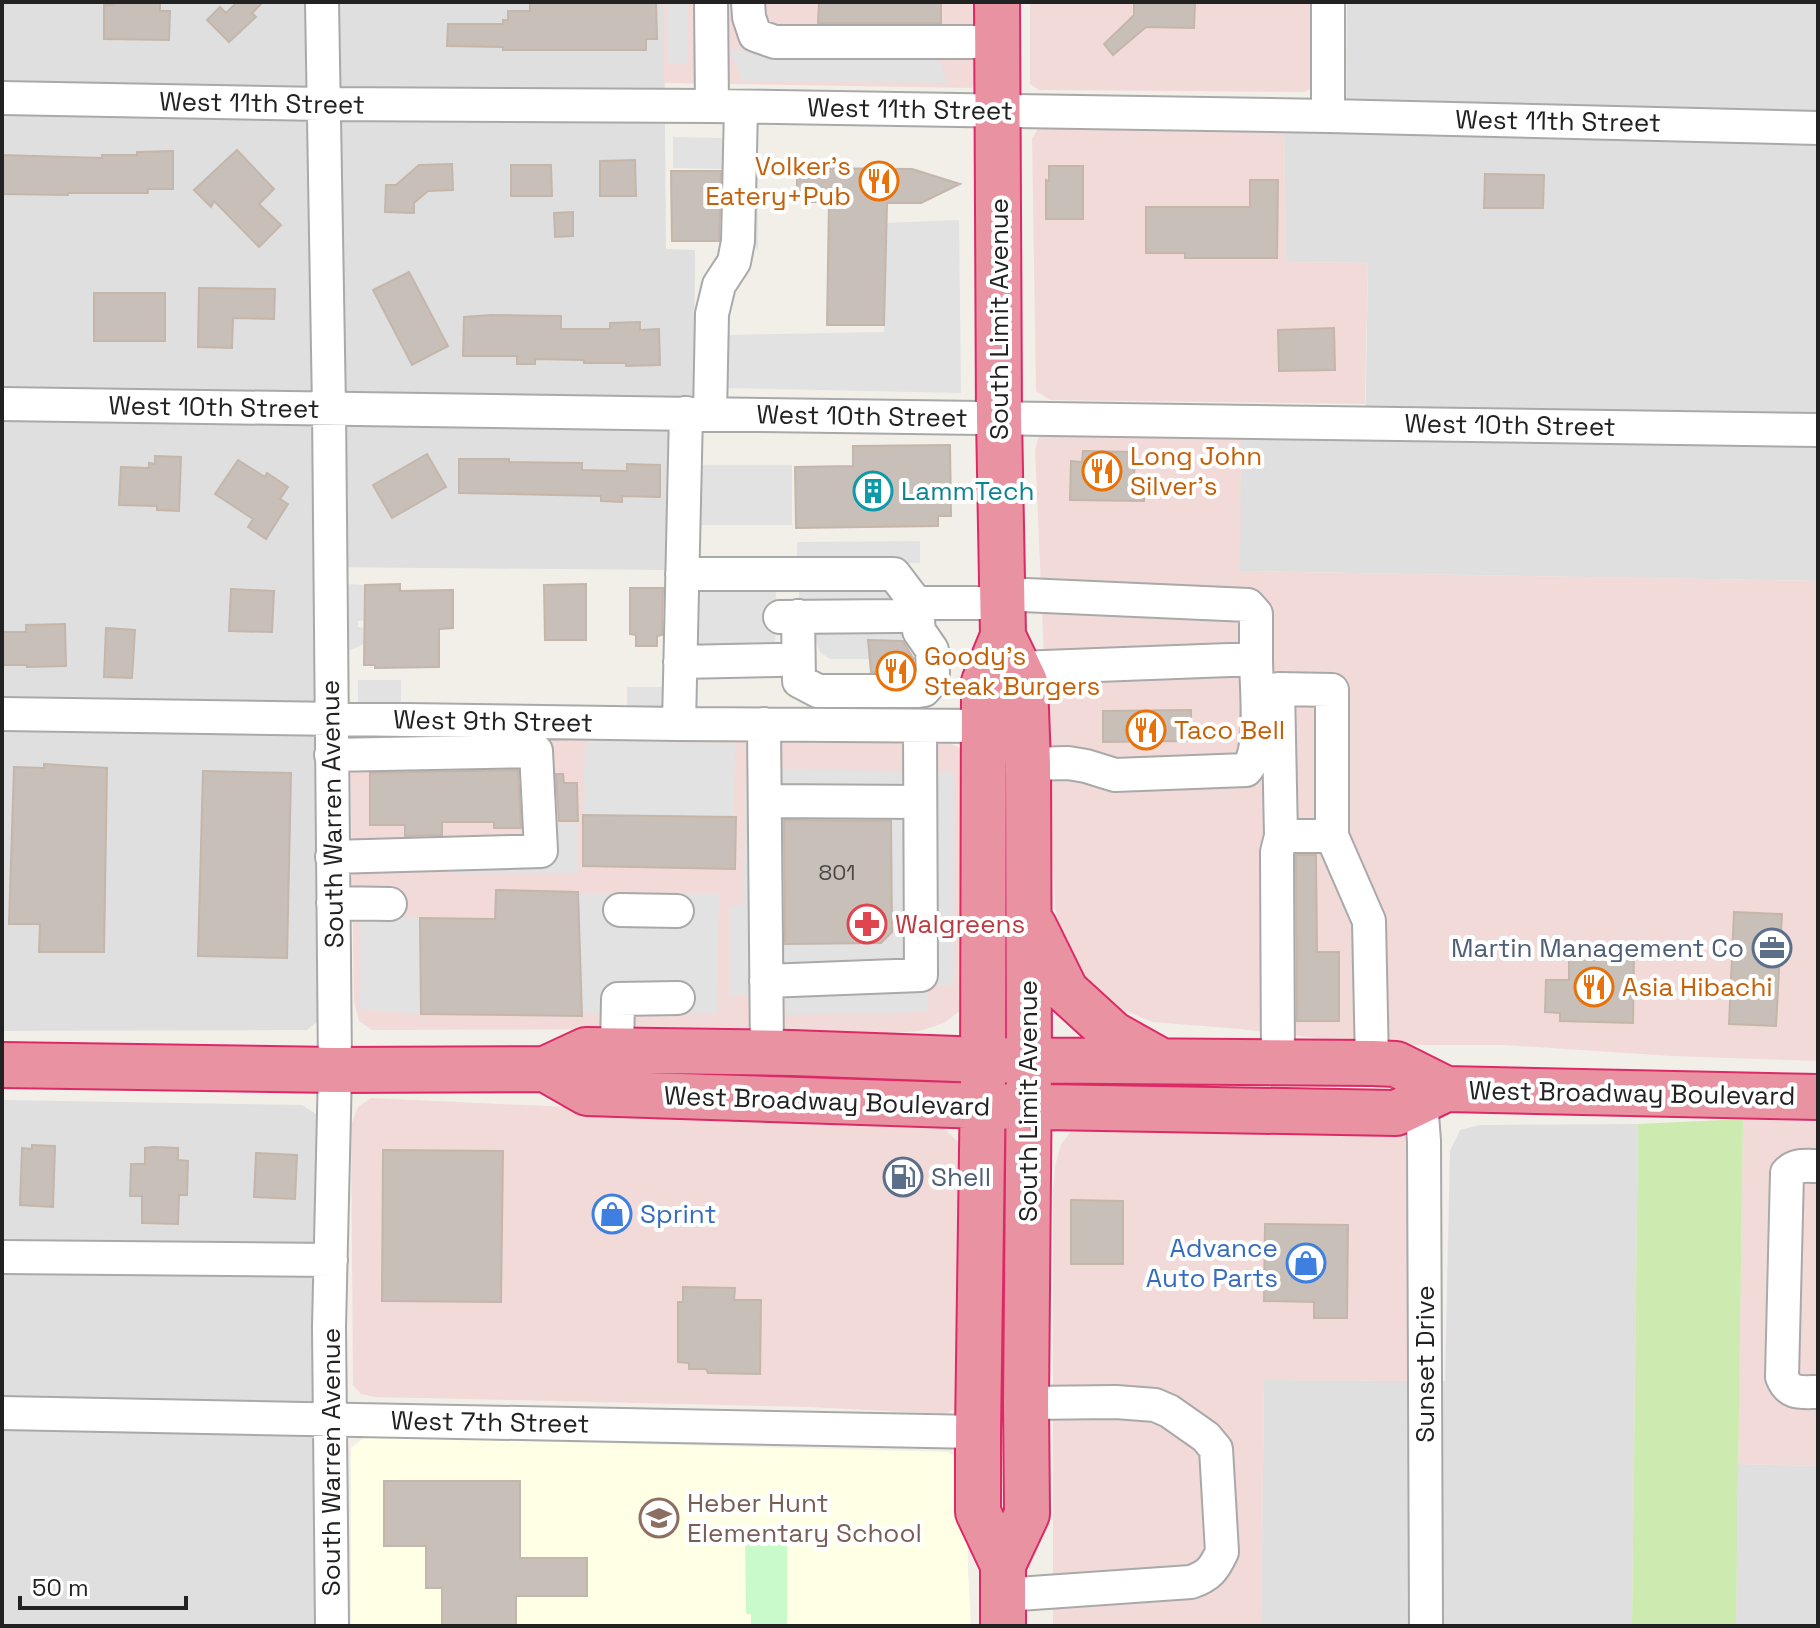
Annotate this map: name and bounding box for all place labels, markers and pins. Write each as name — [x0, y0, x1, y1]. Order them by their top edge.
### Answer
place label: Volker's Eatery+Pub — [705, 149, 851, 213]
restaurant icon: Volker's Eatery+Pub — [858, 160, 900, 202]
place label: Long John Silver's — [1130, 439, 1262, 503]
restaurant icon: Long John Silver's — [1081, 450, 1123, 492]
building icon: LammTech — [852, 470, 894, 512]
place label: LammTech — [901, 474, 1034, 508]
place label: Goody's Steak Burgers — [924, 639, 1100, 703]
restaurant icon: Goody's Steak Burgers — [875, 650, 917, 692]
restaurant icon: Taco Bell — [1125, 709, 1167, 751]
place label: Taco Bell — [1174, 713, 1285, 747]
pharmacy icon: Walgreens — [846, 903, 888, 945]
place label: Walgreens — [895, 907, 1025, 941]
office icon: Martin Management Co — [1751, 927, 1793, 969]
place label: Martin Management Co — [1451, 931, 1744, 965]
restaurant icon: Asia Hibachi — [1573, 966, 1615, 1008]
place label: Asia Hibachi — [1622, 970, 1773, 1004]
fuel station icon: Shell — [882, 1156, 924, 1198]
place label: Shell — [931, 1160, 991, 1194]
shop icon: Sprint — [591, 1193, 633, 1235]
place label: Sprint — [640, 1197, 716, 1231]
place label: Advance Auto Parts — [1146, 1231, 1278, 1295]
shop icon: Advance Auto Parts — [1285, 1242, 1327, 1284]
place label: Heber Hunt Elementary School — [687, 1486, 922, 1550]
school or university icon: Heber Hunt Elementary School — [638, 1497, 680, 1539]

